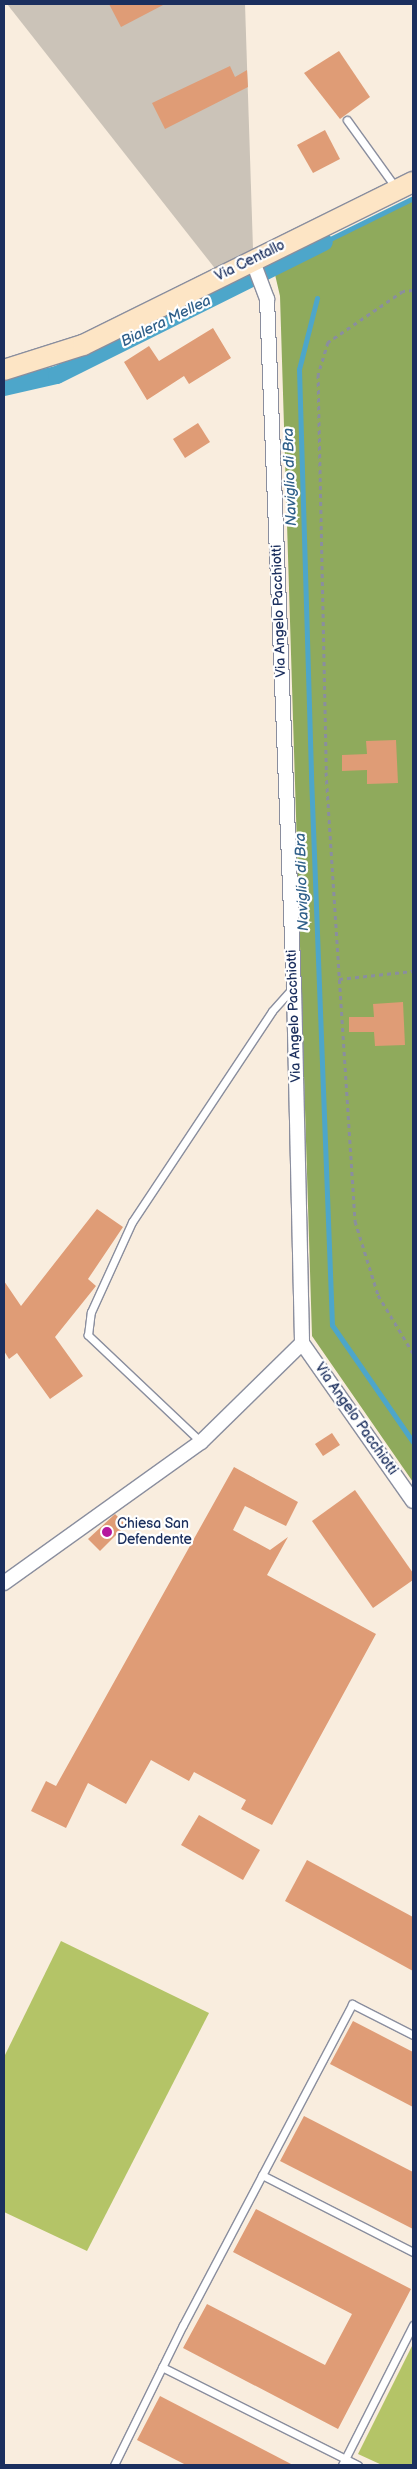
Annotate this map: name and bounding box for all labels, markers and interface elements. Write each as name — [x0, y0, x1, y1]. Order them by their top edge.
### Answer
street label: Via Centallo — [212, 237, 288, 285]
water label: Bialera Mellea — [118, 291, 214, 351]
water label: Naviglio di Bra — [279, 428, 301, 526]
street label: Via Angelo Pacchiotti — [268, 544, 290, 678]
water label: Naviglio di Bra — [291, 833, 313, 931]
street label: Via Angelo Pacchiotti — [283, 949, 305, 1083]
street label: Via Angelo Pacchiotti — [311, 1360, 401, 1478]
place label: Chiesa San Defendente — [117, 1516, 192, 1548]
marker: Chiesa San Defendente — [101, 1526, 113, 1538]

